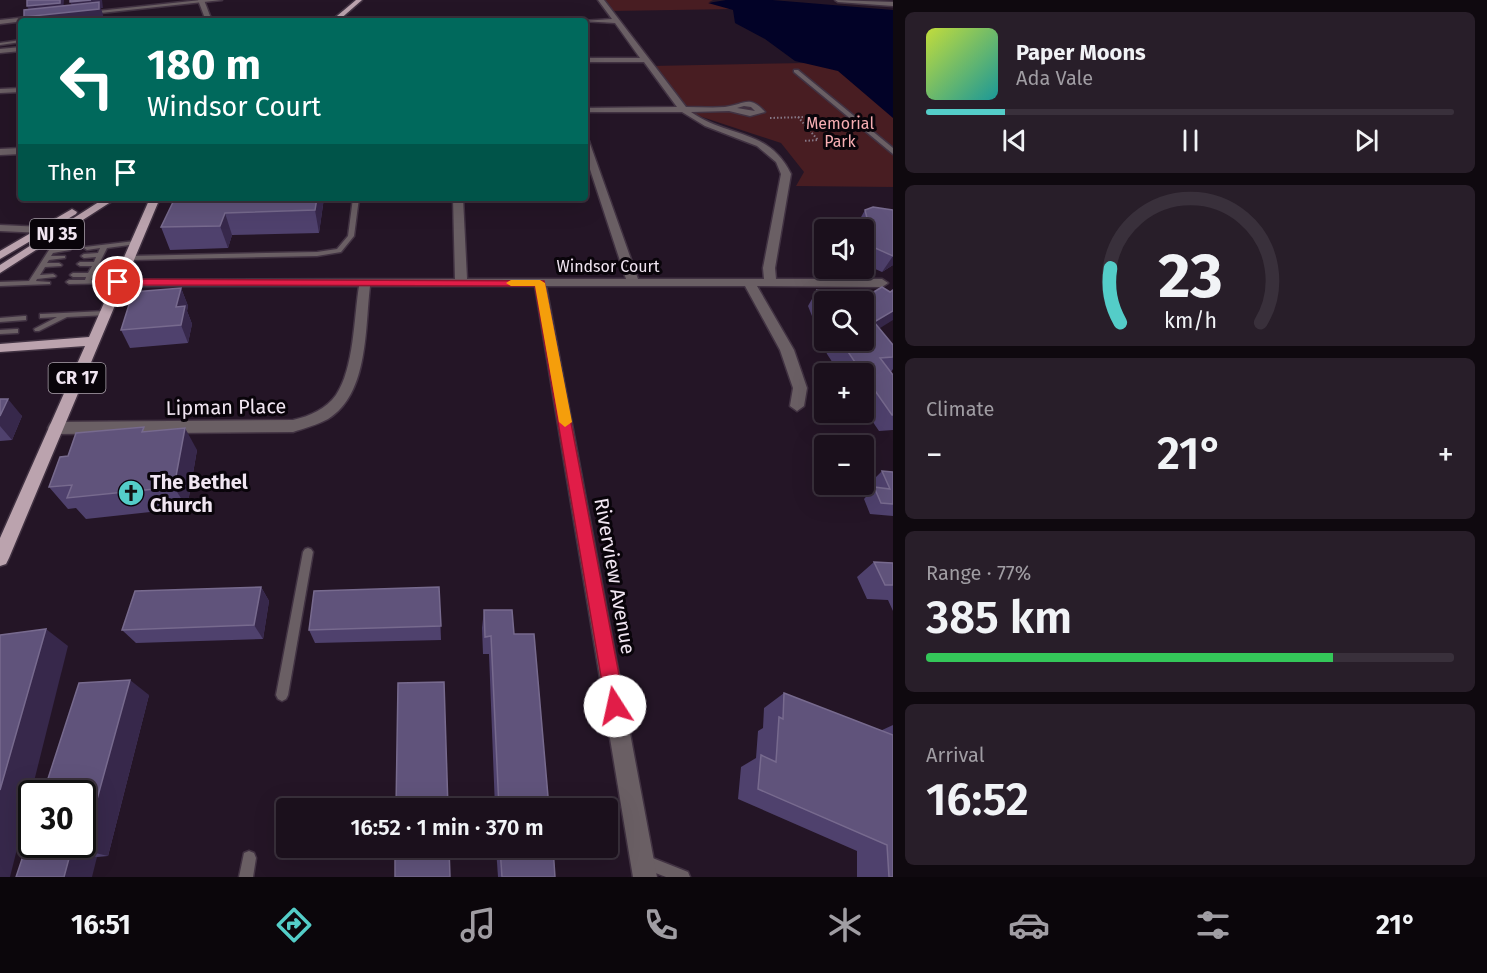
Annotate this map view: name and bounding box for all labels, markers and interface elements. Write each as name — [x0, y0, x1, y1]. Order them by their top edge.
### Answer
text: Paper Moons — [1016, 39, 1146, 66]
text: 180 m — [147, 40, 261, 90]
icon: left — [48, 42, 126, 120]
text: Ada Vale — [1016, 66, 1093, 90]
text: Windsor Court — [147, 91, 321, 123]
park label: Memorial Park — [806, 114, 874, 151]
icon: previous — [998, 124, 1031, 157]
icon: pause — [1174, 124, 1207, 157]
icon: next — [1350, 124, 1383, 157]
icon: arrive — [109, 156, 142, 189]
text: Then — [48, 159, 97, 186]
road number: NJ 35 — [30, 219, 84, 249]
map controls — [814, 219, 874, 495]
button: sound — [814, 219, 874, 279]
text: 23 — [1158, 239, 1222, 314]
pin — [92, 256, 143, 307]
street label: Windsor Court — [556, 257, 660, 276]
icon: arrive — [101, 265, 134, 298]
button: search — [814, 291, 874, 351]
text: km/h — [1163, 308, 1217, 334]
road number: CR 17 — [48, 363, 106, 393]
button: + — [814, 363, 874, 423]
street label: Lipman Place — [165, 394, 287, 420]
text: Climate — [926, 397, 994, 421]
text: 21° — [1157, 427, 1223, 481]
button: − — [814, 435, 874, 495]
text: − — [926, 435, 943, 475]
text: + — [1438, 435, 1454, 475]
place label: The Bethel Church — [150, 470, 248, 517]
church icon: The Bethel Church — [116, 478, 146, 508]
street label: Riverview Avenue — [589, 496, 641, 656]
text: Range · 77% — [926, 561, 1031, 585]
text: 385 km — [926, 591, 1072, 645]
position arrow — [583, 674, 647, 738]
text: Arrival — [926, 743, 985, 767]
text: 16:52 — [926, 773, 1029, 827]
speed limit sign: 30 — [18, 780, 96, 858]
text: 16:52 · 1 min · 370 m — [350, 814, 544, 841]
icon: directions — [273, 904, 315, 946]
icon: music — [457, 904, 499, 946]
icon: phone — [640, 904, 682, 946]
icon: climate — [824, 904, 866, 946]
icon: car — [1008, 904, 1050, 946]
icon: filters — [1192, 904, 1234, 946]
text: 16:51 — [71, 909, 131, 941]
text: 21° — [1376, 909, 1416, 941]

